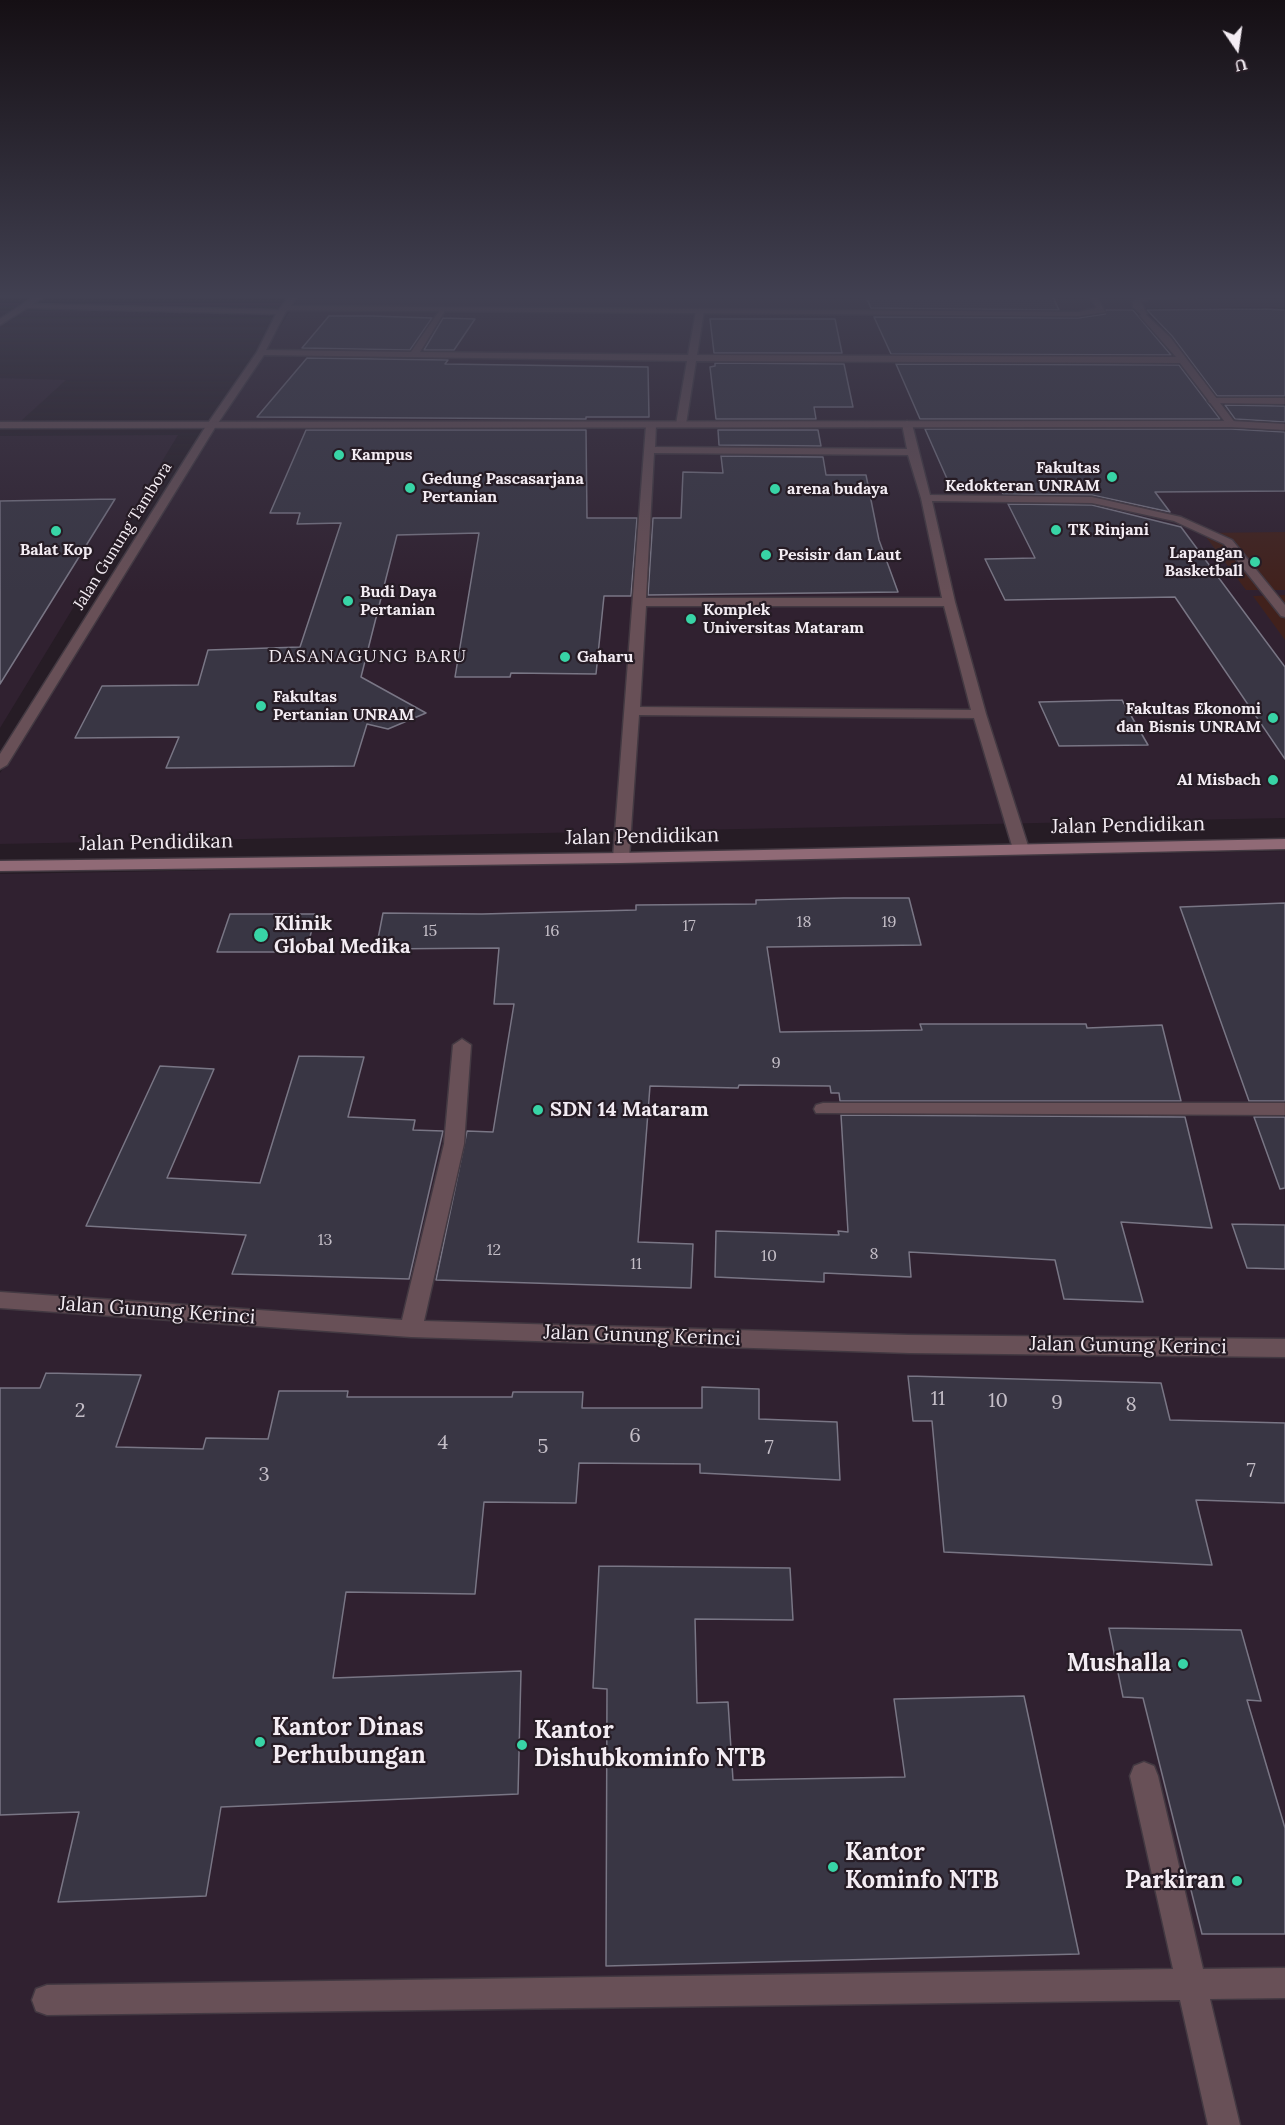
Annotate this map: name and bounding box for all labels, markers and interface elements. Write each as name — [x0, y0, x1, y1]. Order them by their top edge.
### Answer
north arrow — [1207, 18, 1267, 78]
text: U — [1233, 54, 1249, 77]
place label: Kampus — [351, 445, 413, 465]
marker: Kampus — [332, 448, 346, 462]
place label: Fakultas Kedokteran UNRAM — [945, 458, 1100, 496]
street label: Jalan Gunung Tambora — [70, 459, 176, 613]
place label: Gedung Pascasarjana Pertanian — [422, 469, 584, 507]
marker: Fakultas Kedokteran UNRAM — [1105, 470, 1119, 484]
place label: arena budaya — [787, 479, 888, 499]
marker: Gedung Pascasarjana Pertanian — [403, 481, 417, 495]
marker: arena budaya — [768, 482, 782, 496]
place label: TK Rinjani — [1068, 520, 1149, 540]
marker: TK Rinjani — [1049, 523, 1063, 537]
marker: Balat Kop — [49, 524, 63, 538]
place label: Balat Kop — [20, 540, 92, 560]
place label: Lapangan Basketball — [1164, 543, 1243, 581]
place label: Pesisir dan Laut — [778, 545, 901, 565]
marker: Pesisir dan Laut — [759, 548, 773, 562]
marker: Lapangan Basketball — [1248, 555, 1262, 569]
place label: Budi Daya Pertanian — [360, 582, 437, 620]
marker: Budi Daya Pertanian — [341, 594, 355, 608]
place label: Komplek Universitas Mataram — [703, 600, 864, 638]
marker: Komplek Universitas Mataram — [684, 612, 698, 626]
district label: DASANAGUNG BARU — [268, 646, 468, 668]
place label: Gaharu — [577, 647, 633, 667]
marker: Gaharu — [558, 650, 572, 664]
place label: Fakultas Pertanian UNRAM — [273, 687, 414, 725]
marker: Fakultas Pertanian UNRAM — [254, 699, 268, 713]
place label: Fakultas Ekonomi dan Bisnis UNRAM — [1116, 699, 1261, 737]
marker: Fakultas Ekonomi dan Bisnis UNRAM — [1266, 711, 1280, 725]
place label: Al Misbach — [1177, 770, 1261, 790]
marker: Al Misbach — [1266, 773, 1280, 787]
street label: Jalan Pendidikan — [1051, 813, 1205, 839]
street label: Jalan Pendidikan — [565, 824, 719, 850]
street label: Jalan Pendidikan — [79, 830, 233, 856]
place label: Klinik Global Medika — [274, 912, 410, 959]
house number: 18 — [797, 912, 811, 932]
house number: 19 — [881, 912, 897, 932]
house number: 17 — [682, 916, 696, 936]
house number: 15 — [423, 921, 437, 941]
house number: 16 — [544, 921, 560, 941]
marker: Klinik Global Medika — [252, 926, 270, 944]
house number: 9 — [771, 1053, 781, 1073]
place label: SDN 14 Mataram — [550, 1098, 709, 1122]
marker: SDN 14 Mataram — [531, 1103, 545, 1117]
house number: 13 — [318, 1230, 332, 1250]
house number: 12 — [487, 1240, 501, 1260]
house number: 8 — [870, 1244, 878, 1264]
house number: 10 — [761, 1246, 777, 1266]
house number: 11 — [630, 1254, 642, 1274]
street label: Jalan Gunung Kerinci — [58, 1292, 256, 1330]
street label: Jalan Gunung Kerinci — [543, 1321, 741, 1351]
street label: Jalan Gunung Kerinci — [1029, 1332, 1227, 1360]
house number: 11 — [931, 1387, 945, 1411]
house number: 10 — [988, 1389, 1008, 1413]
house number: 9 — [1051, 1391, 1063, 1415]
house number: 8 — [1125, 1393, 1137, 1417]
house number: 2 — [75, 1399, 85, 1423]
house number: 6 — [629, 1424, 641, 1448]
house number: 4 — [438, 1431, 448, 1455]
house number: 5 — [538, 1435, 548, 1459]
house number: 7 — [764, 1436, 774, 1460]
house number: 7 — [1246, 1459, 1256, 1483]
house number: 3 — [258, 1463, 270, 1487]
place label: Mushalla — [1067, 1650, 1171, 1678]
marker: Mushalla — [1176, 1657, 1190, 1671]
place label: Kantor Dinas Perhubungan — [272, 1714, 426, 1770]
place label: Kantor Dishubkominfo NTB — [534, 1717, 766, 1773]
marker: Kantor Dinas Perhubungan — [253, 1735, 267, 1749]
marker: Kantor Dishubkominfo NTB — [515, 1738, 529, 1752]
place label: Kantor Kominfo NTB — [845, 1839, 999, 1895]
marker: Kantor Kominfo NTB — [826, 1860, 840, 1874]
place label: Parkiran — [1125, 1867, 1225, 1895]
marker: Parkiran — [1230, 1874, 1244, 1888]

